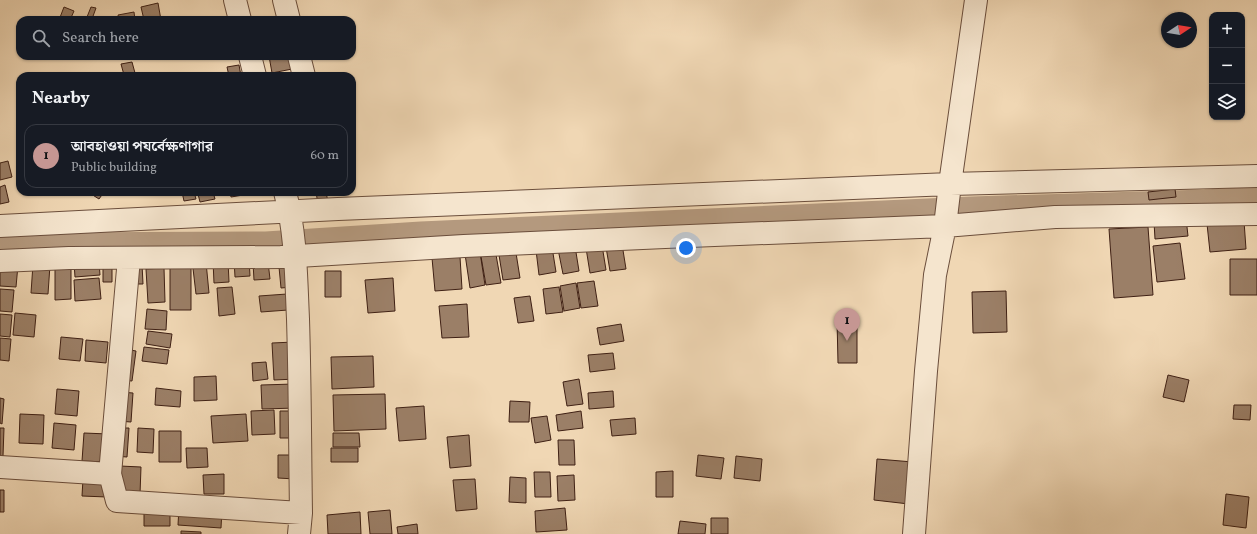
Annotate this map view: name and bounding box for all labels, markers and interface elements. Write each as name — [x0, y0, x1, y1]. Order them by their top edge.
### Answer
north arrow — [1161, 12, 1197, 48]
map controls — [1209, 12, 1245, 120]
button: + — [1209, 12, 1245, 48]
search box — [16, 16, 356, 60]
icon: search — [30, 27, 52, 49]
text: Search here — [62, 28, 139, 49]
button: − — [1209, 48, 1245, 84]
button: layers — [1209, 84, 1245, 120]
text: Nearby — [32, 87, 90, 110]
text: আবহাওয়া পযর্বেক্ষণাগার — [71, 137, 213, 158]
text: 1 — [43, 147, 49, 165]
text: 60 m — [311, 147, 339, 165]
text: Public building — [71, 159, 157, 177]
your location — [676, 238, 696, 258]
pin: 1 — [834, 308, 860, 341]

